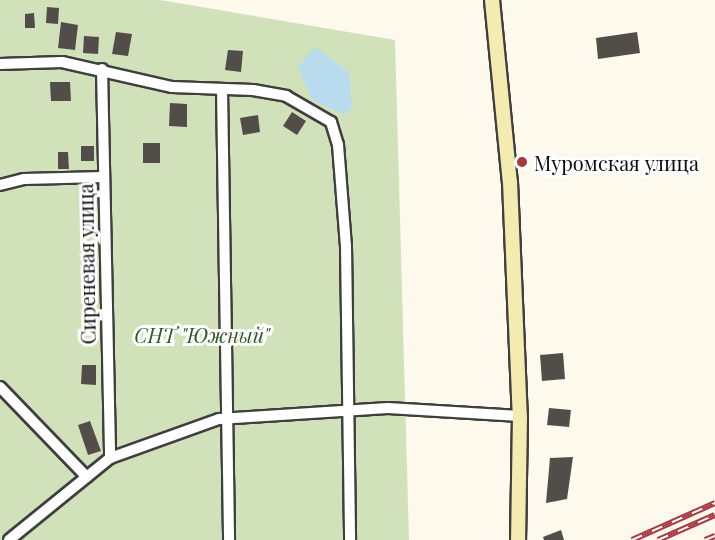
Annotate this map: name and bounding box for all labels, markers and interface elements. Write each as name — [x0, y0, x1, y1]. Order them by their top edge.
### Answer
place label: Муромская улица — [534, 150, 699, 174]
marker: Муромская улица — [515, 155, 529, 169]
street label: Сиреневая улица — [73, 183, 99, 345]
park label: СНТ "Южный" — [134, 322, 270, 346]

